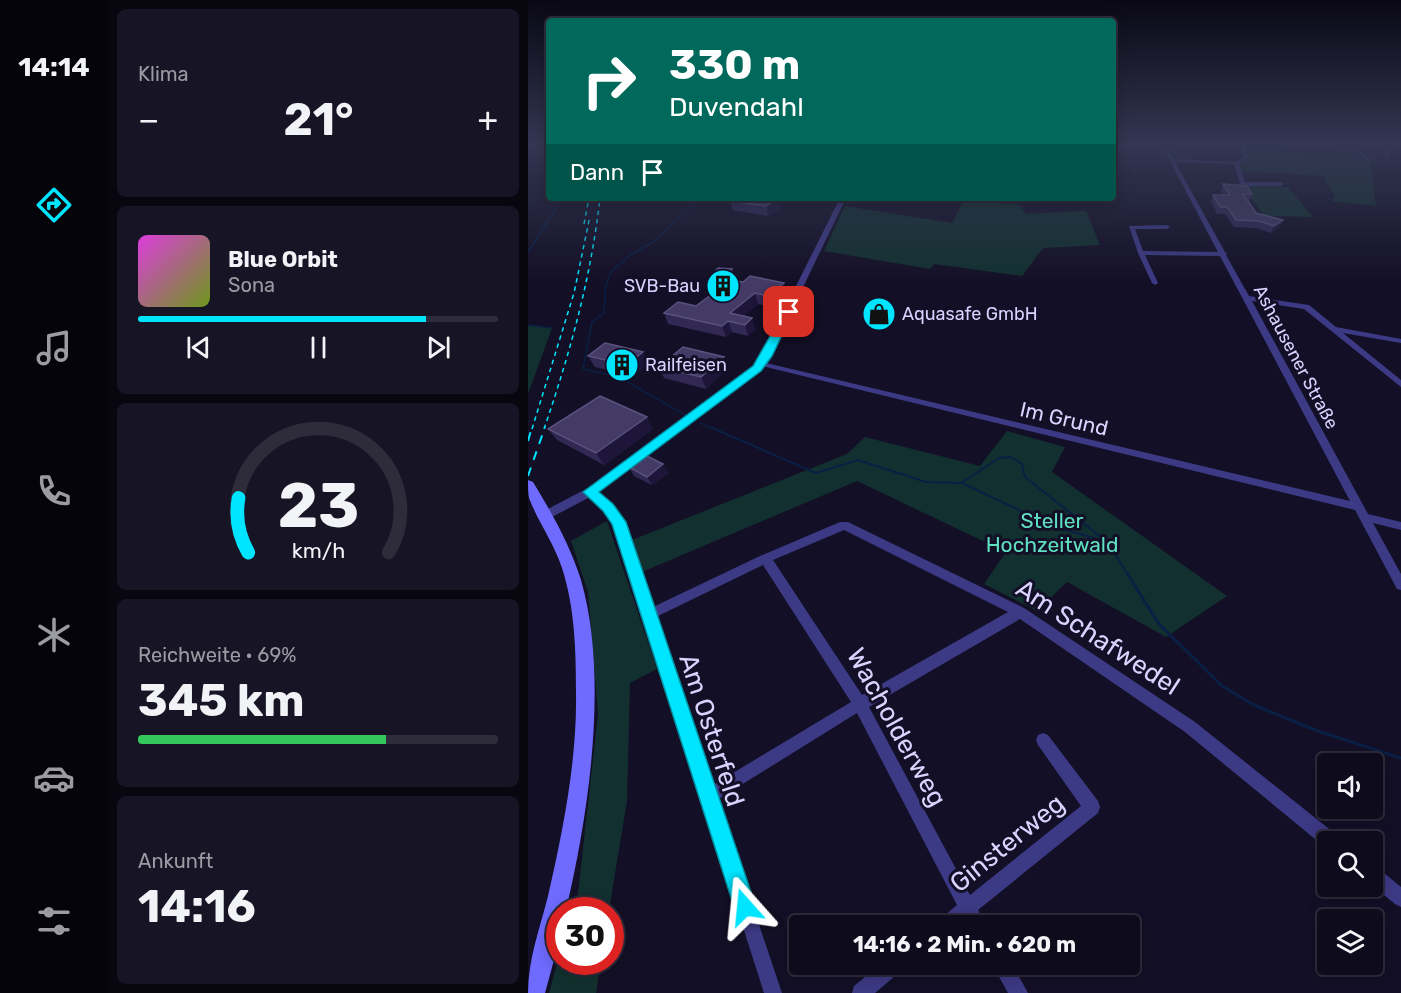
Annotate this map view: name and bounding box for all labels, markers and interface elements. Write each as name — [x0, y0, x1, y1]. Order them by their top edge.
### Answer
text: 330 m — [669, 40, 800, 90]
icon: right — [570, 42, 648, 120]
text: 14:14 — [18, 51, 90, 83]
text: Klima — [138, 62, 189, 86]
text: Duvendahl — [669, 91, 804, 123]
text: 21° — [283, 93, 354, 146]
text: − — [138, 100, 159, 139]
text: + — [477, 100, 498, 139]
icon: arrive — [636, 156, 669, 189]
text: Dann — [570, 159, 624, 186]
icon: directions — [33, 184, 75, 226]
text: Blue Orbit — [228, 246, 338, 273]
building icon: SVB-Bau — [705, 268, 741, 304]
text: Sona — [228, 273, 275, 297]
place label: SVB-Bau — [624, 275, 700, 297]
street label: Ashausener Straße — [1249, 281, 1343, 433]
pin — [763, 286, 814, 337]
icon: arrive — [772, 295, 805, 328]
shop icon: Aquasafe GmbH — [861, 296, 897, 332]
place label: Aquasafe GmbH — [902, 303, 1038, 325]
icon: music — [33, 327, 75, 369]
icon: previous — [182, 331, 215, 364]
icon: pause — [302, 331, 335, 364]
icon: next — [422, 331, 455, 364]
building icon: Railfeisen — [604, 347, 640, 383]
place label: Railfeisen — [645, 354, 727, 376]
street label: Im Grund — [1018, 396, 1111, 441]
icon: phone — [33, 470, 75, 512]
text: 23 — [277, 470, 359, 544]
park label: Steller Hochzeitwald — [986, 508, 1118, 557]
text: km/h — [291, 539, 345, 564]
street label: Am Schafwedel — [1010, 573, 1185, 702]
icon: climate — [33, 614, 75, 656]
text: Reichweite · 69% — [138, 643, 296, 667]
street label: Wacholderweg — [840, 643, 953, 812]
street label: Am Osterfeld — [672, 650, 751, 810]
text: 345 km — [138, 674, 305, 727]
map controls — [1317, 753, 1383, 975]
button: sound — [1317, 753, 1383, 819]
icon: car — [33, 757, 75, 799]
street label: Ginsterweg — [944, 788, 1071, 899]
button: search — [1317, 831, 1383, 897]
text: Ankunft — [138, 849, 213, 873]
position arrow — [713, 875, 777, 939]
text: 14:16 — [138, 880, 256, 933]
speed limit sign: 30 — [546, 897, 624, 975]
icon: filters — [33, 900, 75, 942]
button: layers — [1317, 909, 1383, 975]
text: 14:16 · 2 Min. · 620 m — [853, 931, 1076, 958]

